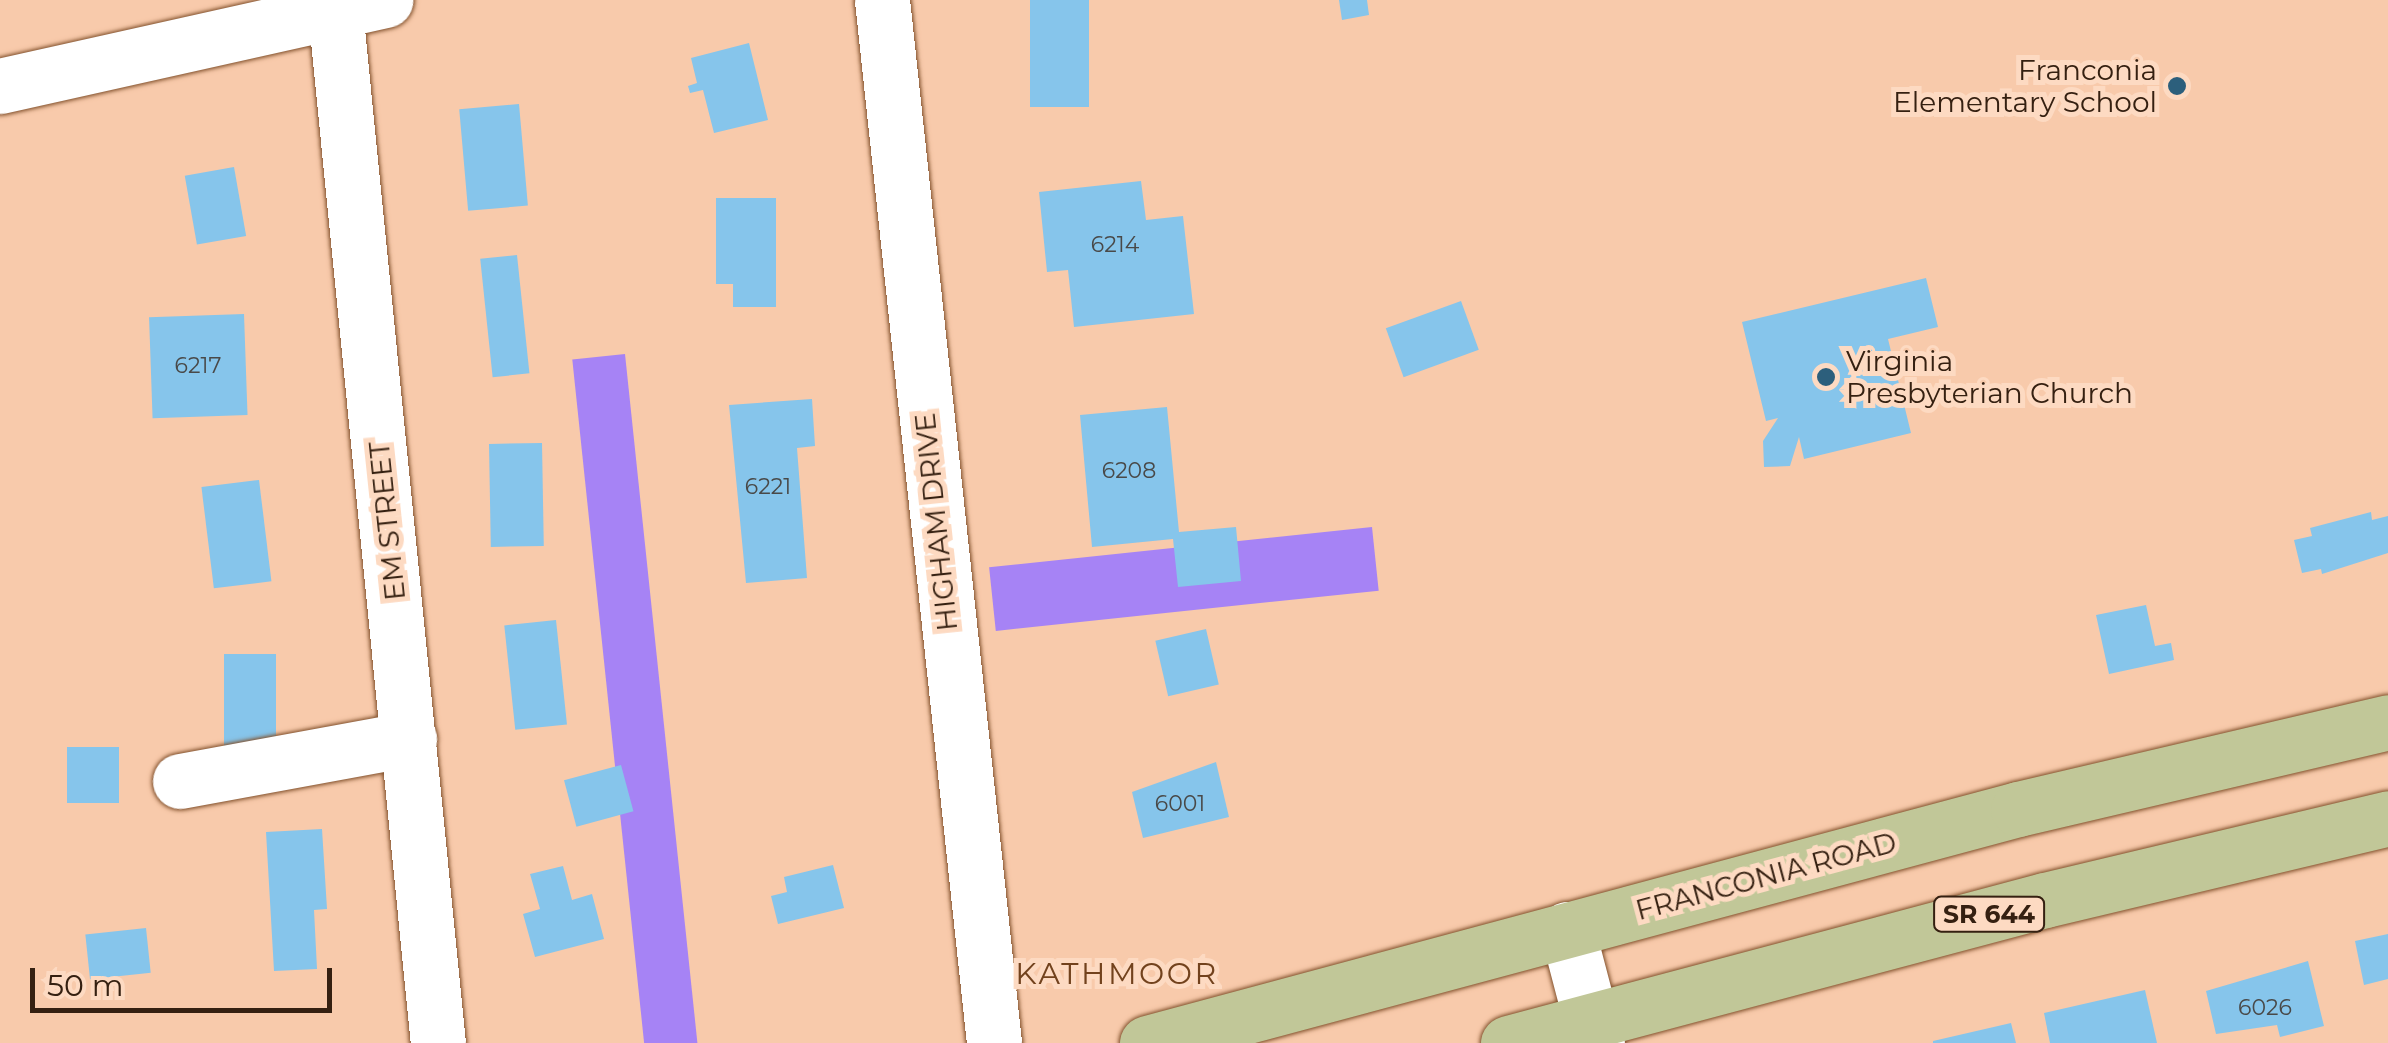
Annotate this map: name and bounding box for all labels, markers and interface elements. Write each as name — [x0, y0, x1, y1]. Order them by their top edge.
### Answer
place label: Franconia Elementary School — [1893, 53, 2157, 119]
marker: Franconia Elementary School — [2166, 75, 2188, 97]
house number: 6214 — [1091, 232, 1139, 258]
place label: Virginia Presbyterian Church — [1846, 344, 2133, 410]
house number: 6217 — [175, 353, 221, 379]
marker: Virginia Presbyterian Church — [1815, 366, 1837, 388]
street label: HIGHAM DRIVE — [908, 411, 964, 633]
street label: EM STREET — [362, 440, 412, 602]
house number: 6208 — [1102, 458, 1156, 484]
house number: 6221 — [745, 474, 791, 500]
house number: 6001 — [1155, 791, 1205, 817]
street label: FRANCONIA ROAD — [1632, 825, 1900, 927]
road number: SR 644 — [1932, 894, 2046, 934]
scale bar — [35, 948, 338, 1010]
district label: KATHMOOR — [1015, 956, 1219, 992]
text: 50 m — [47, 967, 124, 1004]
house number: 6026 — [2238, 995, 2292, 1021]

